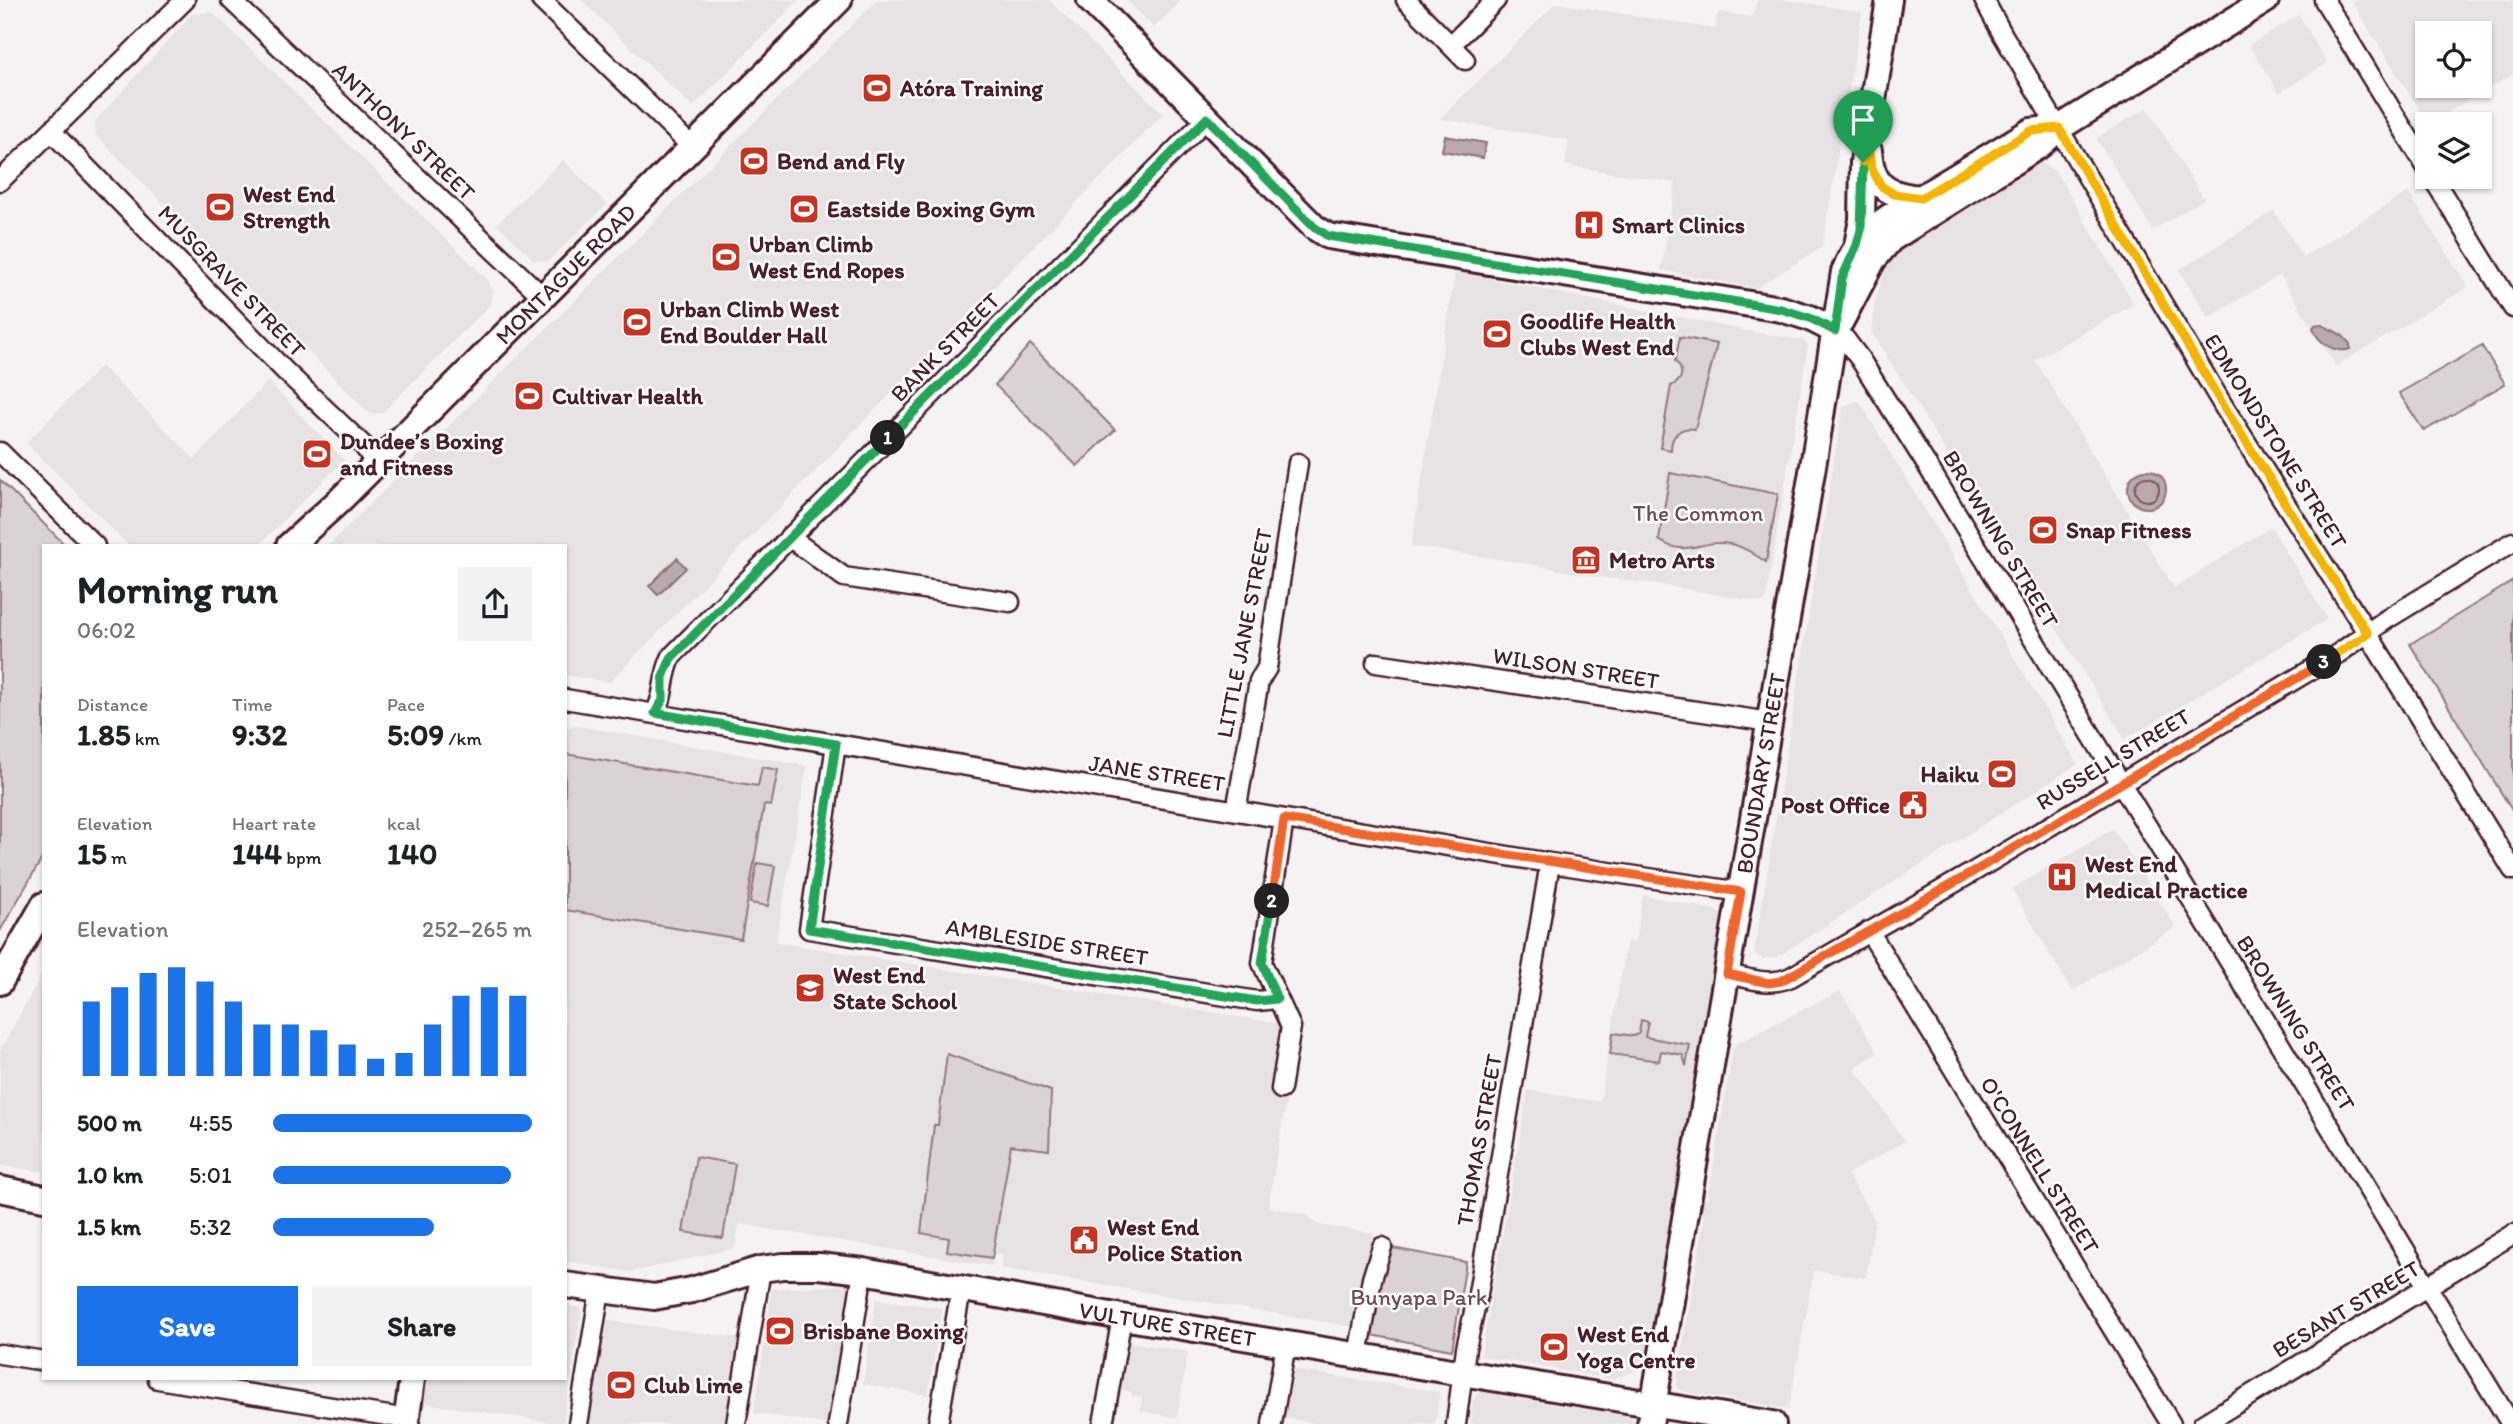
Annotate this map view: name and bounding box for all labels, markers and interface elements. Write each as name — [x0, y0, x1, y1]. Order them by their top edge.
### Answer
map controls — [2415, 21, 2492, 189]
button: locate — [2415, 21, 2492, 98]
street label: ANTHONY STREET — [327, 56, 481, 206]
sports icon: Atóra Training — [860, 71, 894, 105]
place label: Atóra Training — [899, 74, 1044, 102]
pin — [1833, 90, 1893, 162]
icon: arrive — [1844, 101, 1882, 139]
button: layers — [2415, 112, 2492, 189]
sports icon: Bend and Fly — [737, 144, 771, 178]
place label: Bend and Fly — [777, 147, 905, 175]
place label: West End Strength — [243, 180, 336, 234]
sports icon: West End Strength — [203, 190, 237, 224]
sports icon: Eastside Boxing Gym — [787, 192, 821, 226]
place label: Eastside Boxing Gym — [827, 195, 1036, 223]
street label: MONTAGUE ROAD — [489, 198, 642, 350]
street label: MUSGRAVE STREET — [152, 199, 312, 363]
hospital icon: Smart Clinics — [1572, 208, 1606, 242]
place label: Smart Clinics — [1612, 211, 1745, 239]
place label: Urban Climb West End Ropes — [749, 230, 905, 284]
sports icon: Urban Climb West End Ropes — [709, 240, 743, 274]
street label: BANK STREET — [884, 286, 1006, 408]
place label: Urban Climb West End Boulder Hall — [660, 295, 839, 349]
sports icon: Urban Climb West End Boulder Hall — [620, 305, 654, 339]
place label: Goodlife Health Clubs West End — [1520, 307, 1676, 361]
sports icon: Goodlife Health Clubs West End — [1480, 317, 1514, 351]
street label: EDMONDSTONE STREET — [2198, 328, 2354, 554]
sports icon: Cultivar Health — [512, 379, 546, 413]
place label: Cultivar Health — [552, 382, 704, 410]
pin: 1 — [870, 420, 906, 456]
text: 1 — [883, 426, 892, 449]
place label: Dundee’s Boxing and Fitness — [340, 427, 504, 481]
sports icon: Dundee’s Boxing and Fitness — [300, 437, 334, 471]
street label: BROWNING STREET — [1937, 445, 2065, 633]
park label: The Common — [1633, 499, 1763, 527]
sports icon: Snap Fitness — [2026, 513, 2060, 547]
place label: Snap Fitness — [2066, 516, 2192, 544]
street label: LITTLE JANE STREET — [1210, 526, 1278, 740]
museum icon: Metro Arts — [1569, 543, 1603, 577]
place label: Metro Arts — [1609, 546, 1715, 574]
text: Morning run — [77, 567, 278, 613]
button: share — [458, 567, 532, 641]
text: 06:02 — [77, 616, 135, 644]
street label: WILSON STREET — [1491, 641, 1661, 695]
pin: 3 — [2306, 644, 2342, 680]
text: 3 — [2318, 650, 2329, 673]
street label: BOUNDARY STREET — [1730, 671, 1792, 876]
text: Distance — [77, 693, 148, 716]
text: Time — [232, 693, 273, 716]
text: Pace — [387, 693, 425, 716]
street label: RUSSELL STREET — [2031, 702, 2195, 816]
text: 1.85 — [77, 716, 131, 753]
text: 9:32 — [232, 716, 287, 753]
text: 5:09 — [387, 716, 444, 753]
text: km — [131, 727, 160, 750]
text: /km — [444, 727, 482, 750]
street label: JANE STREET — [1087, 748, 1227, 798]
sports icon: Haiku — [1985, 757, 2019, 791]
place label: Haiku — [1921, 760, 1979, 788]
public building icon: Post Office — [1896, 788, 1930, 822]
place label: Post Office — [1781, 791, 1890, 819]
text: Elevation — [77, 812, 153, 835]
text: Heart rate — [232, 812, 316, 835]
text: kcal — [387, 812, 421, 835]
text: 15 — [77, 835, 107, 872]
text: 144 — [232, 835, 282, 872]
text: 140 — [387, 835, 437, 872]
text: m — [107, 846, 127, 869]
text: bpm — [282, 846, 322, 869]
place label: West End Medical Practice — [2085, 850, 2248, 904]
hospital icon: West End Medical Practice — [2045, 860, 2079, 894]
pin: 2 — [1254, 884, 1290, 918]
text: 2 — [1267, 889, 1277, 912]
street label: AMBLESIDE STREET — [944, 912, 1150, 972]
text: Elevation — [77, 915, 168, 943]
text: 252–265 m — [422, 915, 532, 943]
street label: BROWNING STREET — [2231, 930, 2361, 1116]
place label: West End State School — [833, 961, 958, 1015]
school or university icon: West End State School — [793, 971, 827, 1005]
street label: THOMAS STREET — [1450, 1052, 1508, 1228]
street label: O'CONNELL STREET — [1974, 1071, 2106, 1259]
text: 500 m — [77, 1109, 142, 1137]
text: 4:55 — [189, 1109, 233, 1137]
text: 1.0 km — [77, 1161, 143, 1189]
text: 5:01 — [189, 1161, 232, 1189]
text: 1.5 km — [77, 1213, 141, 1241]
text: 5:32 — [189, 1213, 231, 1241]
place label: West End Police Station — [1107, 1213, 1243, 1267]
public building icon: West End Police Station — [1067, 1223, 1101, 1257]
street label: BESANT STREET — [2267, 1254, 2425, 1364]
park label: Bunyapa Park — [1350, 1283, 1488, 1311]
button: Save — [77, 1286, 298, 1366]
button: Share — [312, 1286, 532, 1366]
street label: VULTURE STREET — [1077, 1296, 1258, 1353]
sports icon: Brisbane Boxing — [763, 1314, 797, 1348]
place label: Brisbane Boxing — [803, 1317, 965, 1345]
place label: West End Yoga Centre — [1576, 1320, 1696, 1374]
sports icon: West End Yoga Centre — [1537, 1330, 1571, 1364]
sports icon: Club Lime — [604, 1368, 638, 1402]
place label: Club Lime — [644, 1371, 743, 1399]

